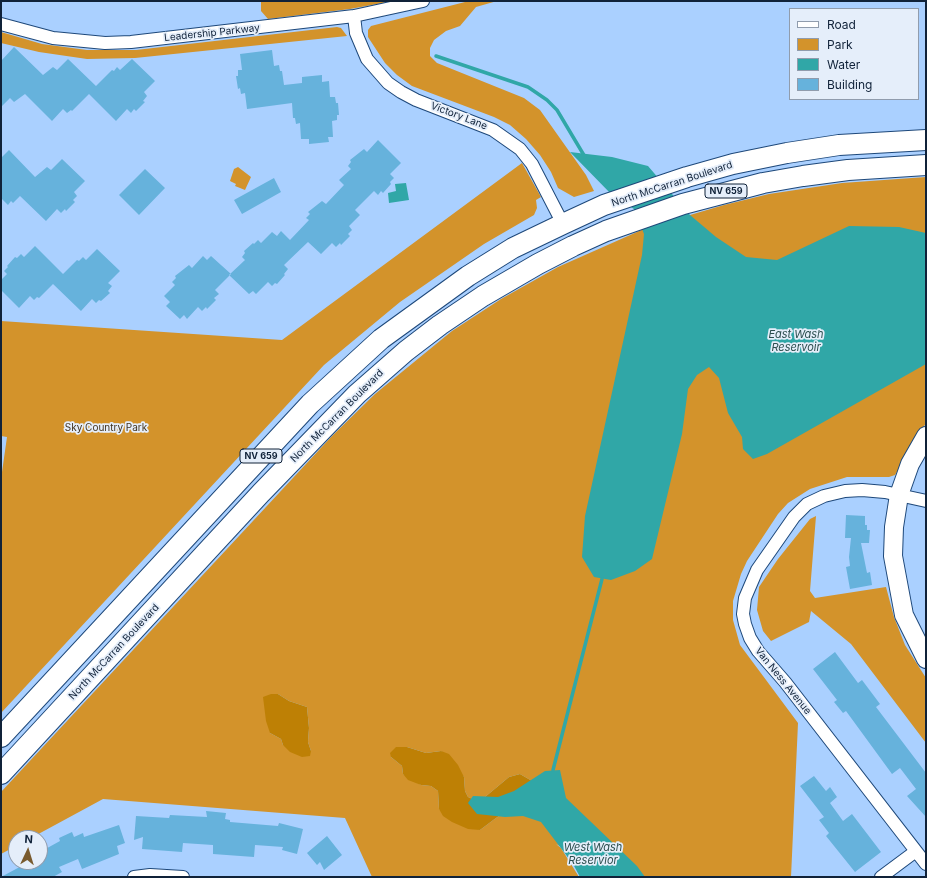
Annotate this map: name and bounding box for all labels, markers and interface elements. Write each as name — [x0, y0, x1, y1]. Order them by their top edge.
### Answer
legend — [789, 8, 919, 100]
text: Road — [827, 17, 856, 32]
street label: Leadership Parkway — [164, 22, 260, 44]
text: Park — [827, 37, 853, 52]
text: Water — [827, 57, 860, 72]
text: Building — [827, 77, 872, 92]
street label: Victory Lane — [429, 100, 489, 132]
street label: North McCarran Boulevard — [610, 159, 734, 209]
road number: NV 659 — [705, 184, 747, 198]
water label: East Wash Reservoir — [768, 328, 824, 354]
street label: North McCarran Boulevard — [288, 367, 386, 465]
park label: Sky Country Park — [65, 422, 147, 434]
road number: NV 659 — [240, 449, 282, 463]
street label: North McCarran Boulevard — [66, 602, 162, 702]
street label: Van Ness Avenue — [752, 645, 814, 717]
north arrow — [8, 830, 48, 870]
text: N — [24, 832, 33, 846]
water label: West Wash Reservior — [564, 841, 622, 867]

